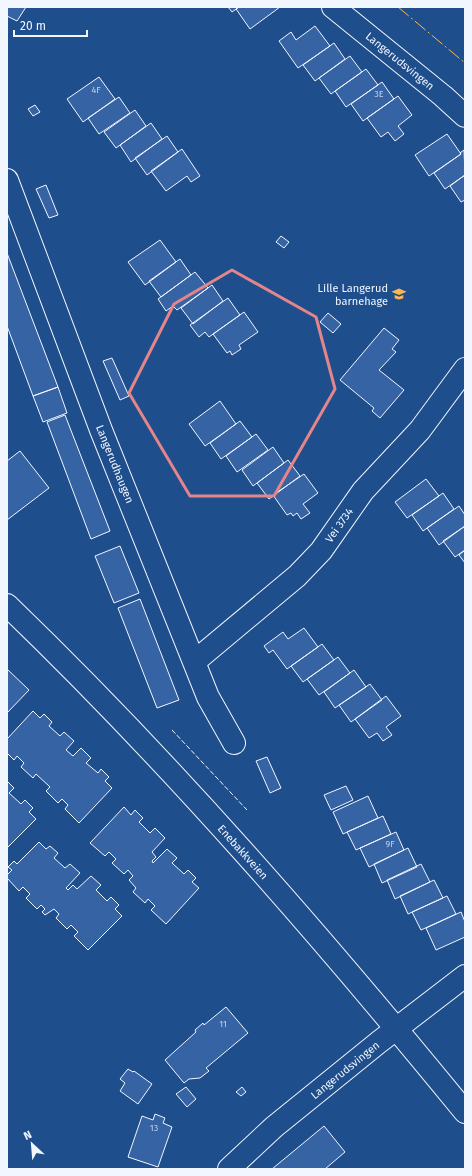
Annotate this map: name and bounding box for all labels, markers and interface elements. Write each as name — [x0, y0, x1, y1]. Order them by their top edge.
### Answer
scale bar — [14, 12, 87, 38]
text: 20 m — [20, 19, 46, 33]
street label: Langerudsvingen — [363, 30, 437, 93]
house number: 4F — [91, 85, 101, 95]
house number: 3E — [374, 89, 384, 99]
place label: Lille Langerud barnehage — [318, 282, 388, 308]
school or university icon: Lille Langerud barnehage — [391, 286, 407, 302]
street label: Langerudhaugen — [93, 423, 136, 505]
street label: Vei 3734 — [323, 505, 356, 545]
street label: Enebakkveien — [215, 822, 270, 882]
house number: 9F — [385, 839, 395, 849]
house number: 11 — [219, 1019, 227, 1029]
street label: Langerudsvingen — [308, 1039, 382, 1102]
house number: 13 — [150, 1123, 158, 1133]
north arrow — [12, 1124, 52, 1164]
text: N — [22, 1128, 34, 1143]

